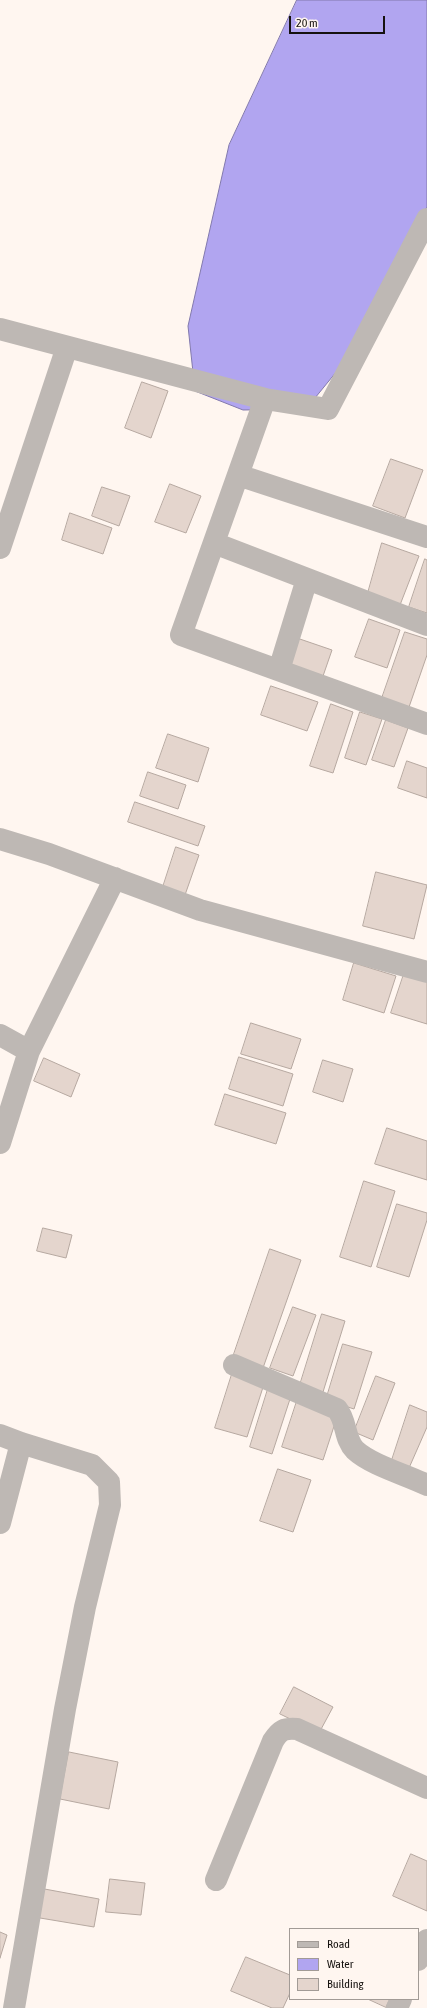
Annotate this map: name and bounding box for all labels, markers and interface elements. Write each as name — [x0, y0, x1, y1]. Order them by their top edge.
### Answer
scale bar — [291, 8, 387, 34]
text: 20 m — [296, 16, 318, 30]
legend — [289, 1928, 419, 2000]
text: Road — [327, 1937, 350, 1951]
text: Water — [327, 1957, 353, 1971]
text: Building — [327, 1977, 364, 1991]

